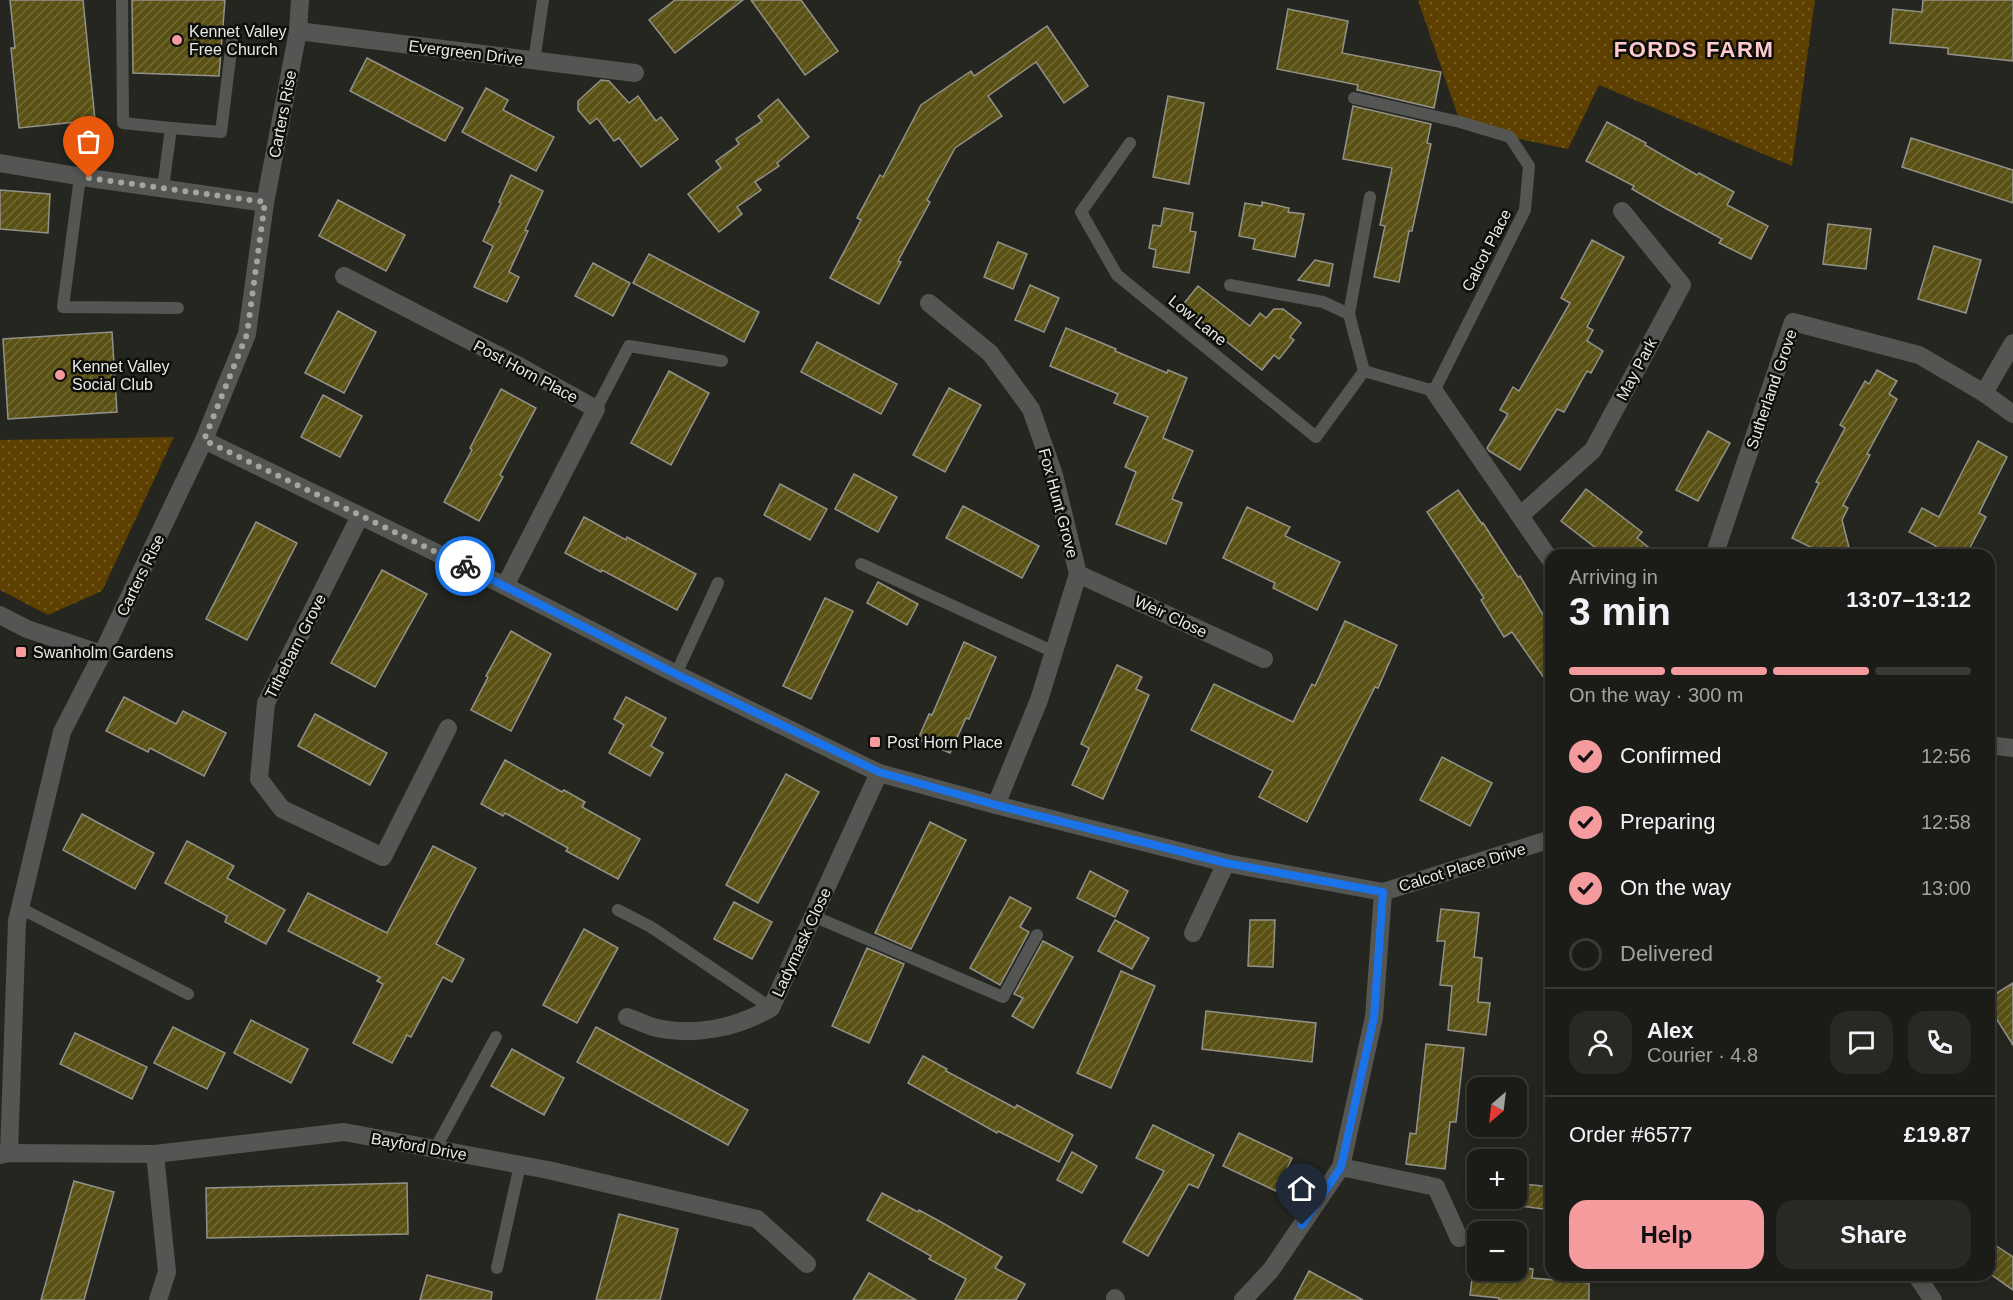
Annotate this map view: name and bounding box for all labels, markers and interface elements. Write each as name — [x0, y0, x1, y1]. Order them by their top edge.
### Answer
place label: Kennet Valley Free Church — [189, 23, 287, 58]
marker: Kennet Valley Free Church — [170, 33, 184, 47]
street label: Evergreen Drive — [408, 37, 524, 68]
district label: FORDS FARM — [1614, 37, 1774, 62]
street label: Carters Rise — [266, 69, 299, 159]
pin — [63, 116, 114, 178]
icon: bag — [72, 125, 105, 158]
street label: Calcot Place — [1458, 206, 1514, 294]
street label: Low Lane — [1165, 292, 1230, 349]
street label: Sutherland Grove — [1743, 327, 1800, 451]
street label: May Park — [1613, 335, 1660, 403]
street label: Post Horn Place — [471, 337, 581, 406]
place label: Kennet Valley Social Club — [72, 358, 170, 393]
marker: Kennet Valley Social Club — [53, 368, 67, 382]
street label: Fox Hunt Grove — [1036, 446, 1081, 560]
street label: Carters Rise — [113, 531, 168, 619]
courier — [435, 536, 495, 596]
icon: bike — [449, 550, 482, 583]
text: Arriving in — [1569, 566, 1658, 588]
text: 13:07–13:12 — [1846, 587, 1971, 612]
text: 3 min — [1569, 590, 1671, 633]
street label: Tithebarn Grove — [262, 591, 329, 701]
street label: Weir Close — [1132, 592, 1210, 641]
place label: Swanholm Gardens — [33, 644, 174, 661]
marker: Swanholm Gardens — [14, 645, 28, 659]
text: On the way · 300 m — [1569, 684, 1744, 706]
place label: Post Horn Place — [887, 734, 1003, 751]
marker: Post Horn Place — [868, 735, 882, 749]
icon: check — [1569, 740, 1602, 773]
text: Confirmed — [1620, 743, 1721, 768]
text: 12:56 — [1921, 745, 1971, 767]
icon: check — [1569, 806, 1602, 839]
text: Preparing — [1620, 809, 1715, 834]
text: 12:58 — [1921, 811, 1971, 833]
street label: Calcot Place Drive — [1397, 840, 1528, 895]
icon: check — [1569, 872, 1602, 905]
text: On the way — [1620, 875, 1731, 900]
text: 13:00 — [1921, 877, 1971, 899]
street label: Ladymask Close — [769, 885, 834, 999]
text: Delivered — [1620, 941, 1713, 966]
button: person — [1569, 1011, 1632, 1074]
button: chat — [1830, 1011, 1893, 1074]
button: phone — [1908, 1011, 1971, 1074]
text: Alex — [1647, 1018, 1693, 1043]
text: Courier · 4.8 — [1647, 1044, 1758, 1066]
north arrow — [1467, 1077, 1527, 1137]
map controls — [1467, 1077, 1527, 1281]
text: Order #6577 — [1569, 1122, 1693, 1147]
text: £19.87 — [1904, 1122, 1971, 1147]
street label: Bayford Drive — [370, 1130, 468, 1163]
button: + — [1467, 1149, 1527, 1209]
pin — [1276, 1163, 1327, 1225]
icon: home — [1285, 1172, 1318, 1205]
button: Help — [1569, 1200, 1764, 1269]
button: Share — [1776, 1200, 1971, 1269]
button: − — [1467, 1221, 1527, 1281]

